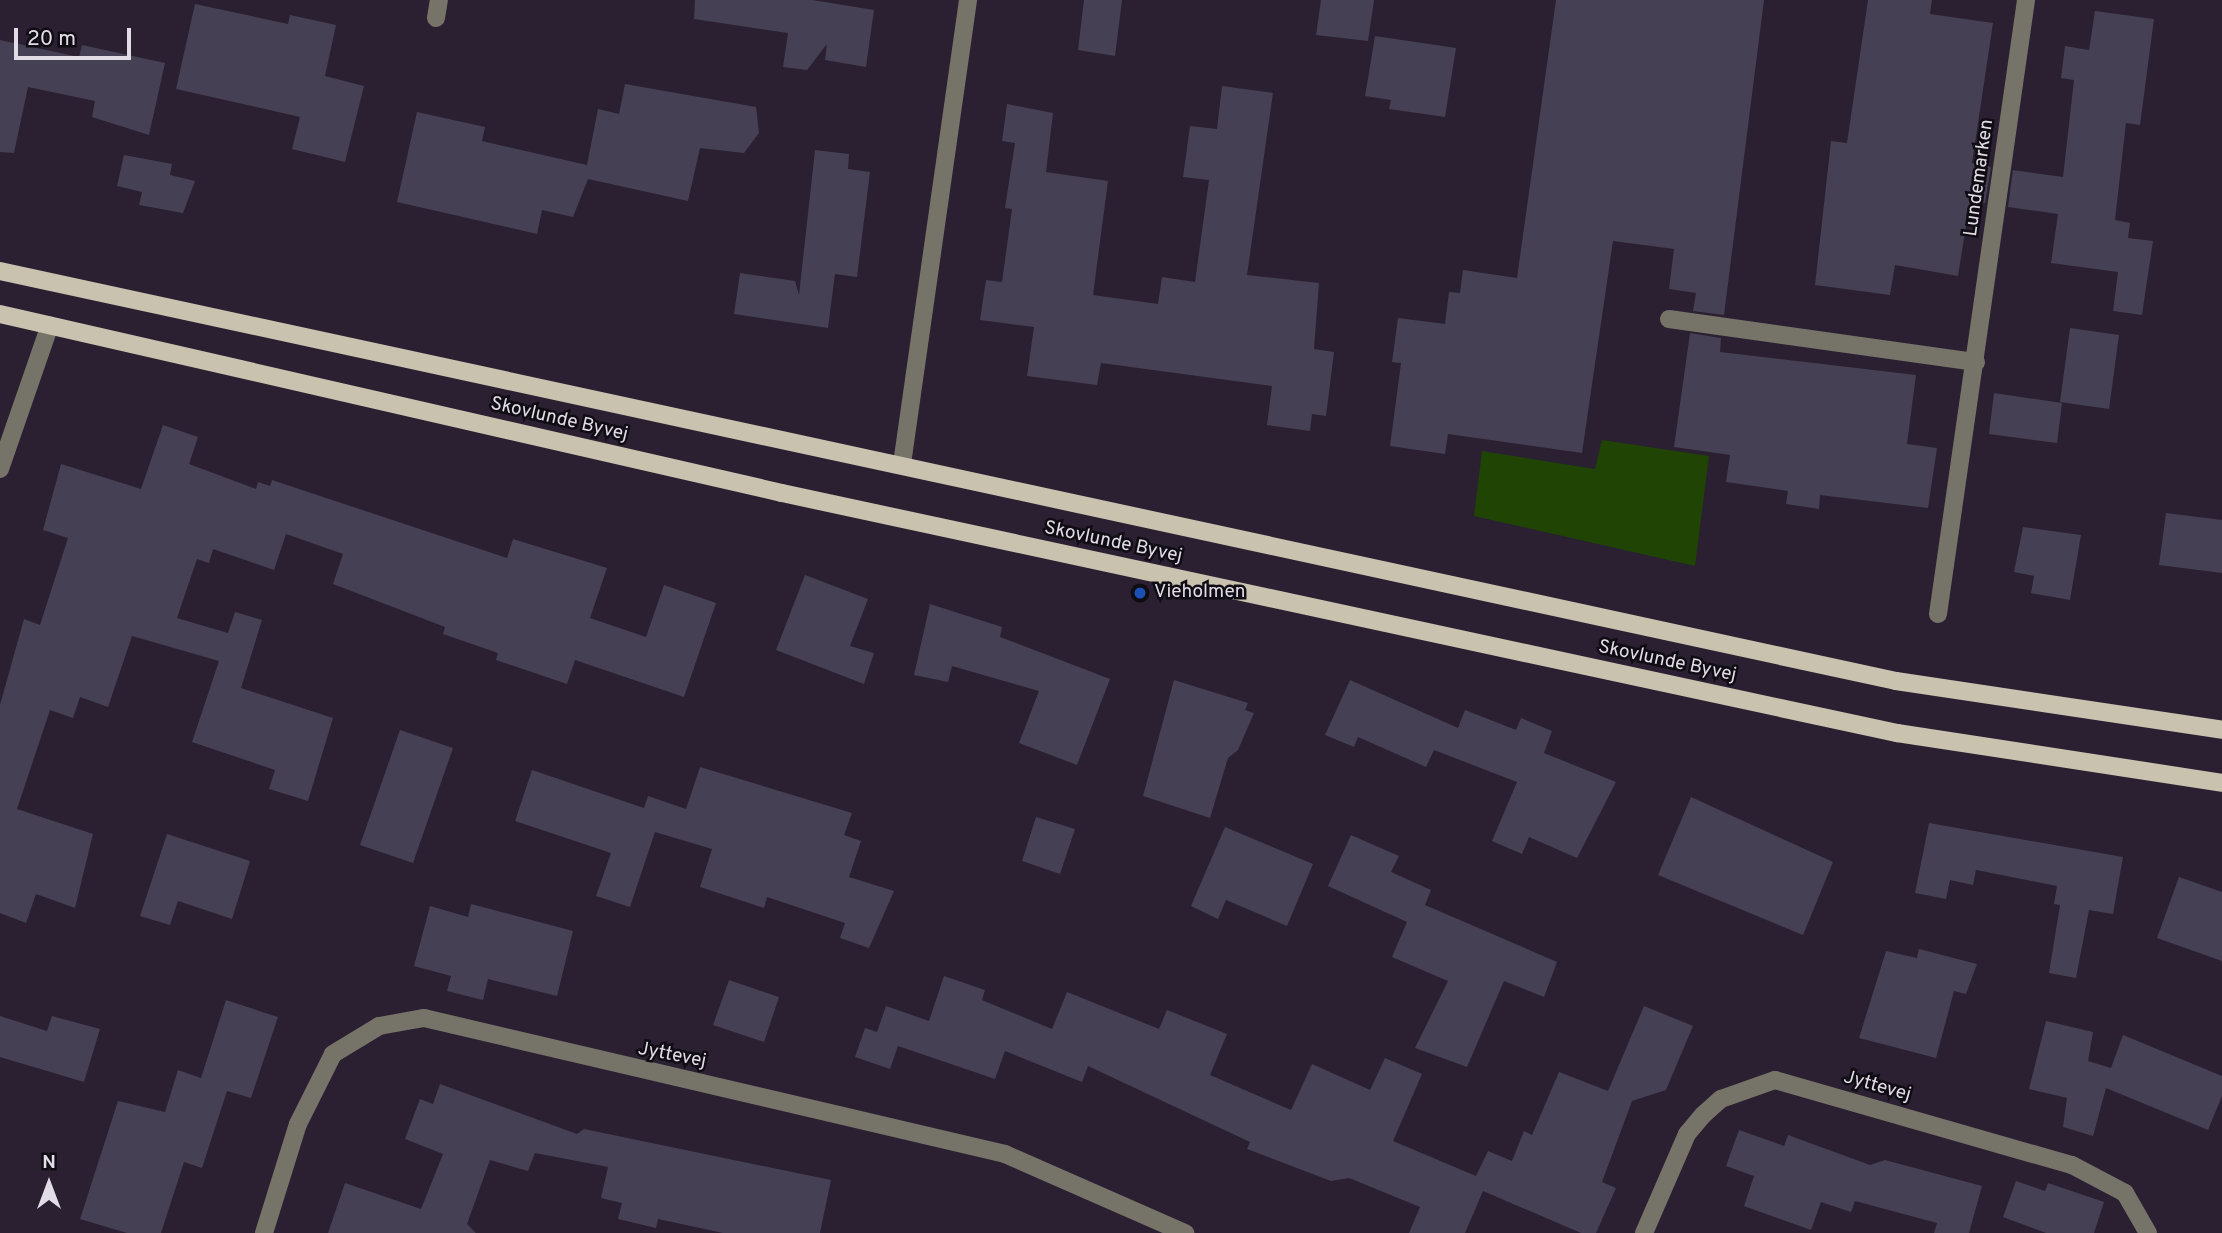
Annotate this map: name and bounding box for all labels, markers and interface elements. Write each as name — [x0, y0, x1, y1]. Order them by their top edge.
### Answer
scale bar — [18, 14, 135, 58]
text: 20 m — [27, 26, 76, 53]
street label: Lundemarken — [1961, 118, 1999, 238]
street label: Skovlunde Byvej — [488, 393, 630, 447]
street label: Skovlunde Byvej — [1042, 517, 1184, 569]
place label: Vieholmen — [1154, 582, 1245, 604]
marker: Vieholmen — [1132, 585, 1148, 601]
street label: Skovlunde Byvej — [1596, 636, 1738, 688]
street label: Jyttevej — [636, 1038, 708, 1074]
street label: Jyttevej — [1841, 1067, 1913, 1107]
north arrow — [14, 1149, 84, 1219]
text: N — [42, 1151, 56, 1175]

